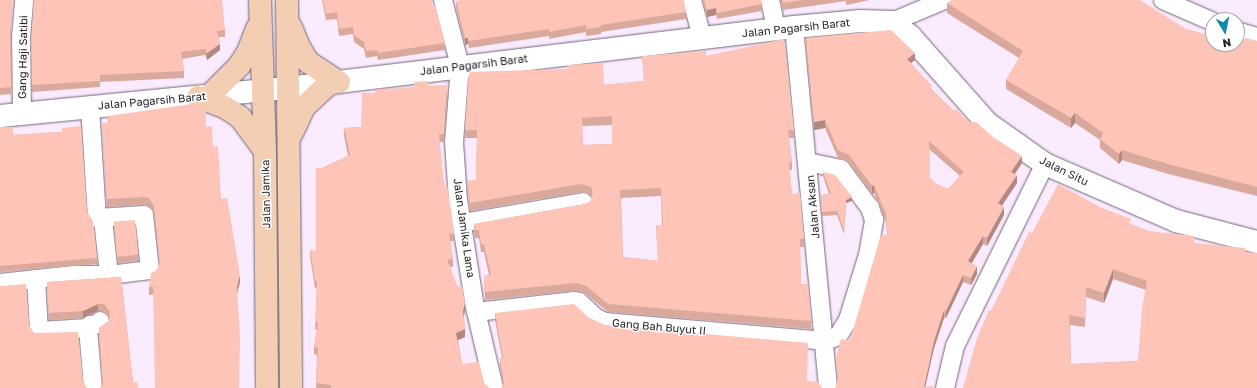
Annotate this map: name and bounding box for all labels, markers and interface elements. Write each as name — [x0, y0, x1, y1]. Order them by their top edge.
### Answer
north arrow — [1205, 12, 1245, 52]
street label: Gang Haji Satibi — [16, 15, 30, 99]
street label: Jalan Pagarsih Barat — [741, 16, 851, 40]
text: N — [1222, 36, 1232, 50]
street label: Jalan Pagarsih Barat — [419, 52, 529, 78]
street label: Jalan Pagarsih Barat — [97, 90, 207, 112]
street label: Jalan Situ — [1037, 154, 1091, 188]
street label: Jalan Jamika — [259, 159, 273, 229]
street label: Jalan Aksan — [804, 175, 822, 239]
street label: Jalan Jamika Lama — [450, 177, 478, 279]
street label: Gang Bah Buyut II — [611, 316, 707, 338]

